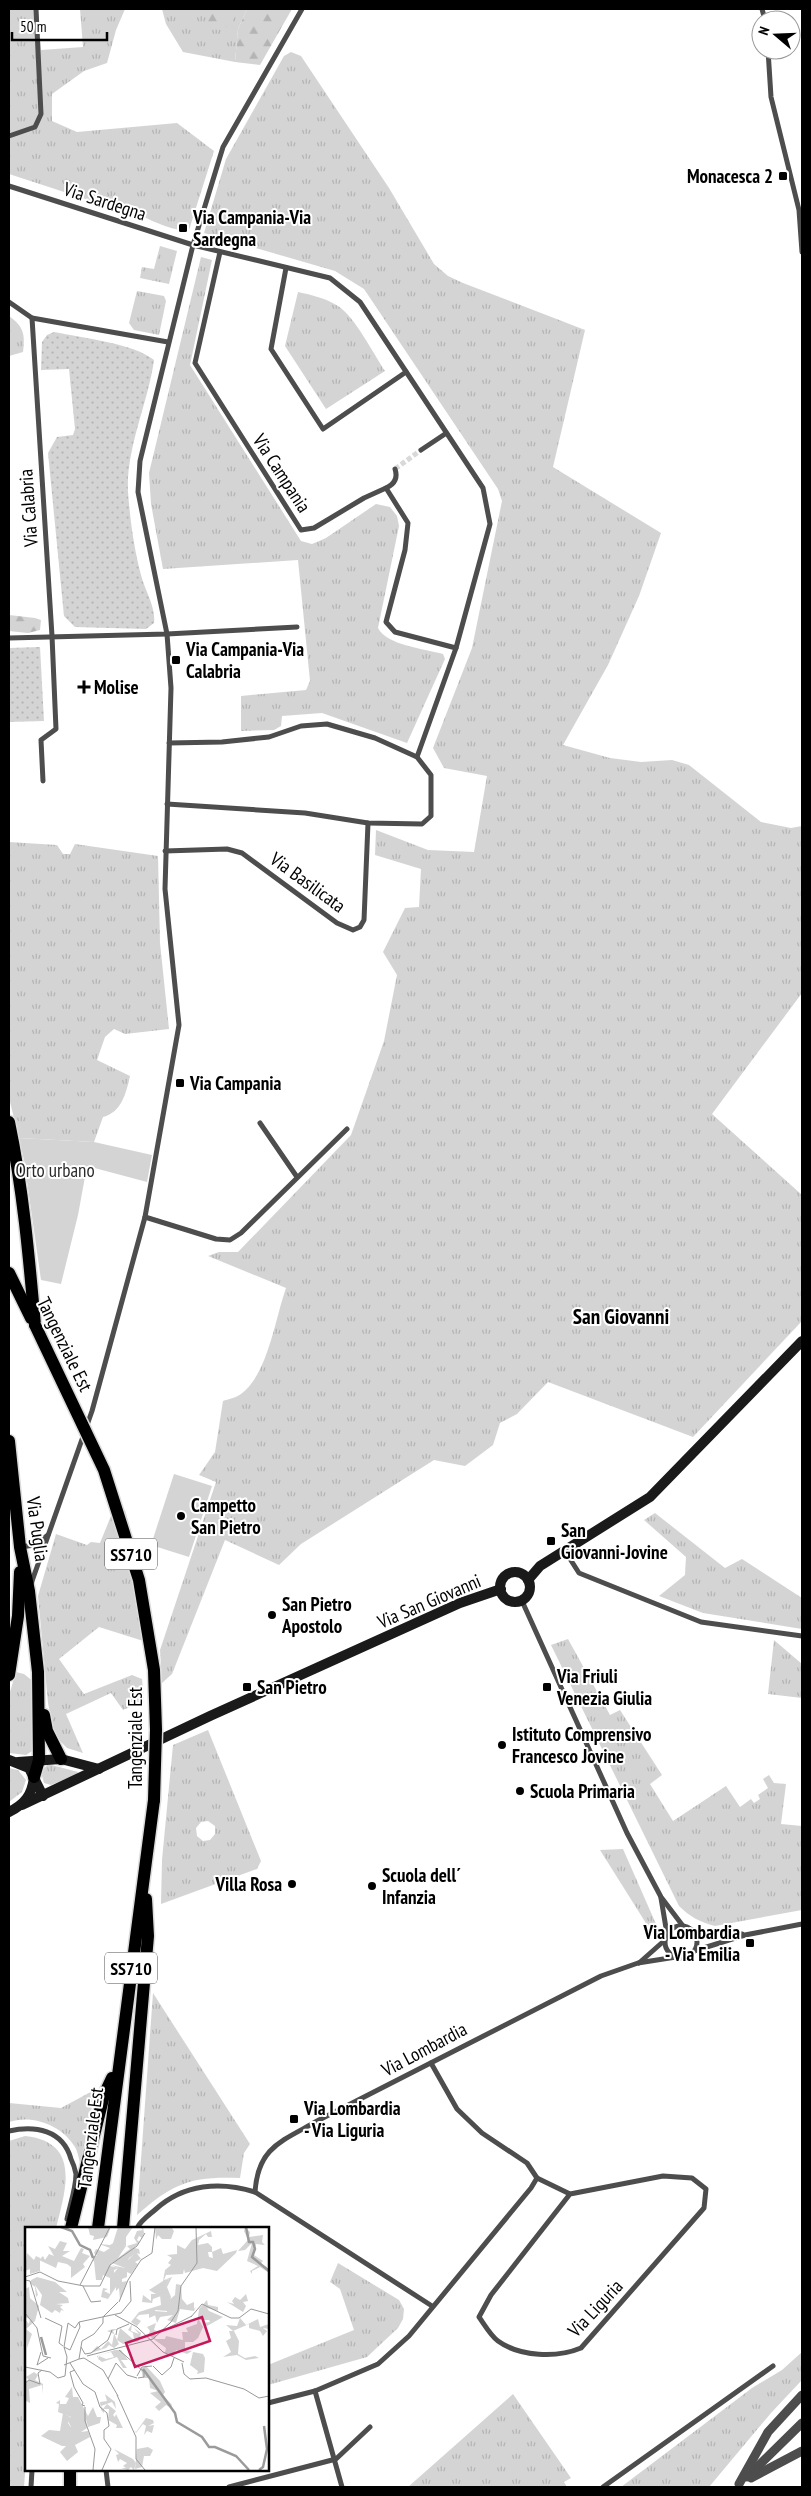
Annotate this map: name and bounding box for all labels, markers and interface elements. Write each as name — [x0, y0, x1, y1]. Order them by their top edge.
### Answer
scale bar — [12, 10, 108, 42]
north arrow — [751, 10, 801, 60]
text: 50 m — [20, 17, 46, 36]
text: N — [754, 24, 773, 37]
place label: Monacesca 2 — [687, 164, 773, 188]
marker: Monacesca 2 — [777, 170, 789, 182]
street label: Via Sardegna — [60, 176, 149, 226]
place label: Via Campania-Via Sardegna — [192, 205, 311, 251]
marker: Via Campania-Via Sardegna — [177, 222, 189, 234]
street label: Via Campania — [247, 428, 316, 517]
street label: Via Calabria — [13, 468, 43, 549]
place label: Via Campania-Via Calabria — [185, 637, 304, 683]
marker: Via Campania-Via Calabria — [170, 654, 182, 666]
place label: Molise — [94, 675, 139, 699]
marker: Molise — [78, 681, 90, 693]
street label: Via Basilicata — [265, 846, 350, 917]
place label: Via Campania — [189, 1071, 281, 1095]
marker: Via Campania — [174, 1077, 186, 1089]
park label: Orto urbano — [15, 1158, 95, 1182]
street label: Tangenziale Est — [32, 1293, 98, 1396]
district label: San Giovanni — [573, 1303, 669, 1330]
place label: Campetto San Pietro — [191, 1493, 261, 1539]
street label: Via Puglia — [21, 1494, 54, 1563]
marker: Campetto San Pietro — [175, 1510, 187, 1522]
place label: San Giovanni-Jovine — [561, 1518, 668, 1564]
marker: San Giovanni-Jovine — [545, 1535, 557, 1547]
road number: SS710 — [105, 1538, 157, 1570]
street label: Via San Giovanni — [373, 1568, 484, 1634]
place label: San Pietro Apostolo — [281, 1592, 352, 1638]
marker: San Pietro Apostolo — [266, 1609, 278, 1621]
place label: Via Friuli Venezia Giulia — [556, 1664, 652, 1710]
place label: San Pietro — [257, 1675, 327, 1699]
marker: San Pietro — [241, 1681, 253, 1693]
marker: Via Friuli Venezia Giulia — [541, 1681, 553, 1693]
street label: Tangenziale Est — [123, 1686, 147, 1789]
place label: Istituto Comprensivo Francesco Jovine — [512, 1722, 651, 1768]
marker: Istituto Comprensivo Francesco Jovine — [496, 1739, 508, 1751]
place label: Scuola Primaria — [530, 1779, 635, 1803]
marker: Scuola Primaria — [514, 1785, 526, 1797]
place label: Scuola dell´ Infanzia — [382, 1863, 461, 1909]
place label: Villa Rosa — [214, 1872, 282, 1896]
marker: Villa Rosa — [286, 1878, 298, 1890]
marker: Scuola dell´ Infanzia — [366, 1880, 378, 1892]
place label: Via Lombardia - Via Emilia — [642, 1920, 740, 1966]
marker: Via Lombardia - Via Emilia — [744, 1937, 756, 1949]
road number: SS710 — [105, 1952, 157, 1984]
street label: Via Lombardia — [376, 2017, 471, 2082]
street label: Tangenziale Est — [72, 2085, 108, 2190]
place label: Via Lombardia - Via Liguria — [303, 2096, 401, 2142]
marker: Via Lombardia - Via Liguria — [288, 2113, 300, 2125]
inset map — [25, 2227, 269, 2471]
street label: Via Liguria — [562, 2274, 628, 2342]

